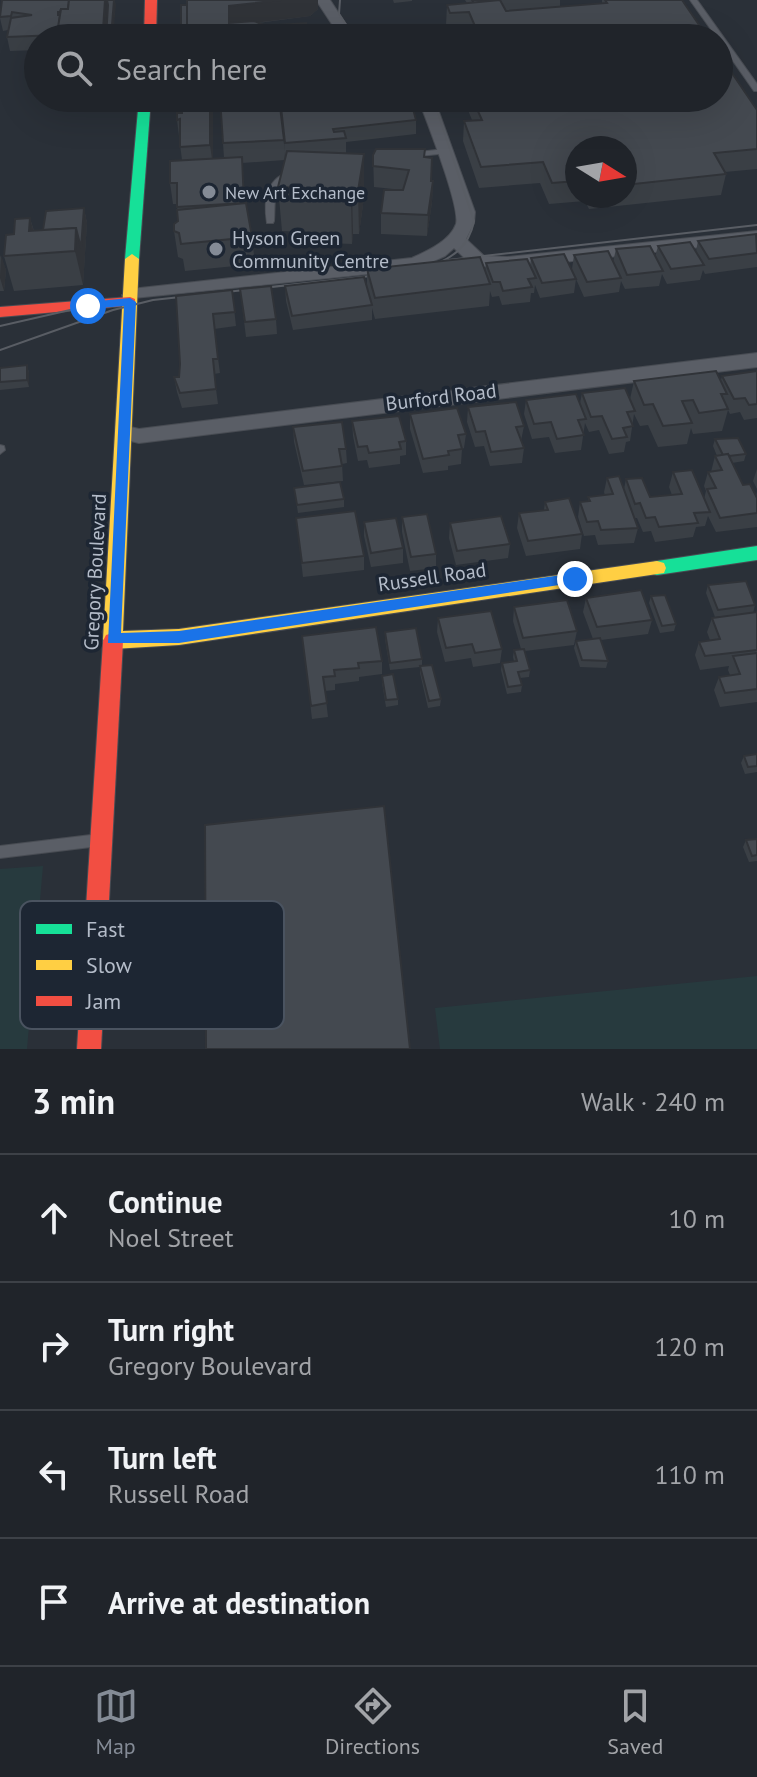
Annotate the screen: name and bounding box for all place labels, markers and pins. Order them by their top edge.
place label: New Art Exchange [225,181,365,204]
marker: New Art Exchange [200,183,218,201]
place label: Hyson Green Community Centre [232,225,389,274]
marker: Hyson Green Community Centre [207,240,225,258]

